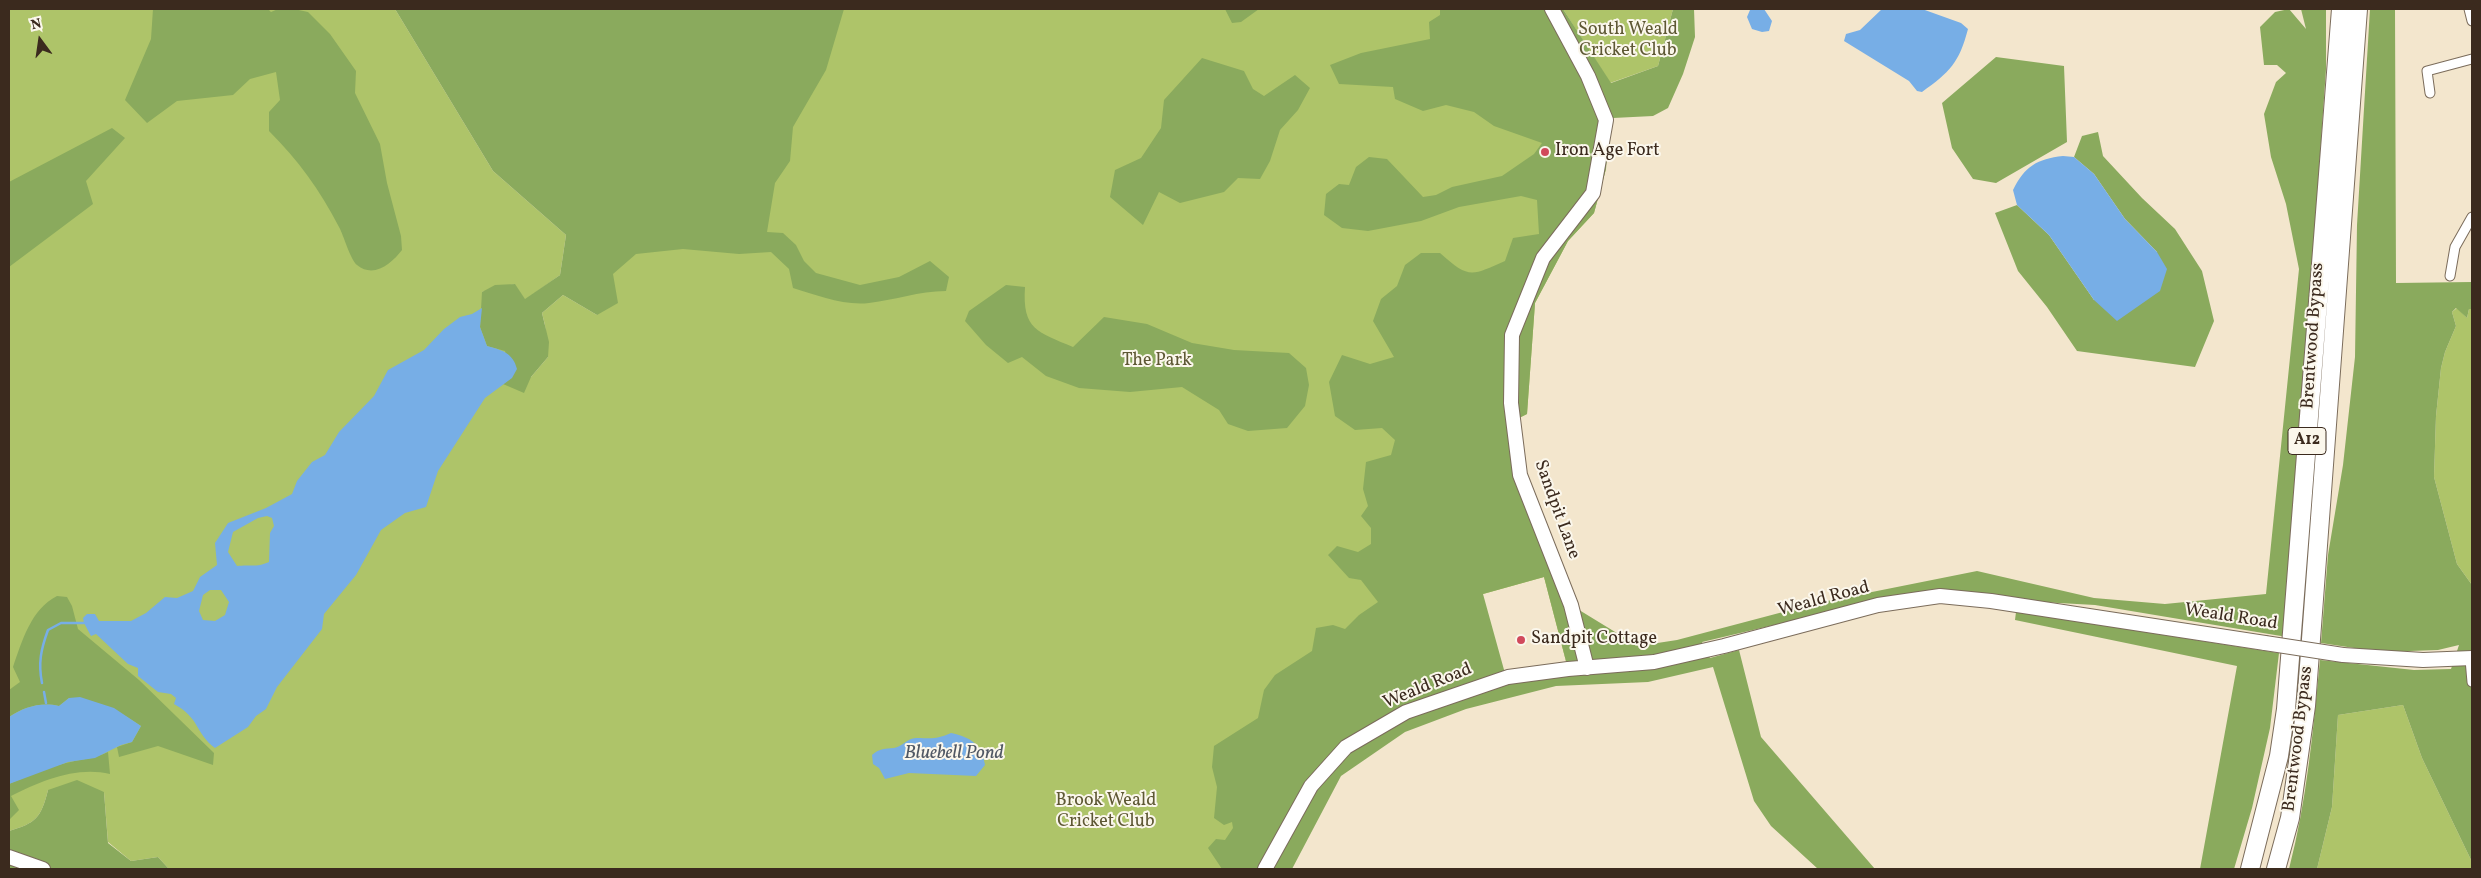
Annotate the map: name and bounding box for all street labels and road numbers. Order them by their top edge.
street label: Brentwood Bypass [2298,262,2330,410]
road number: A12 [2288,428,2326,454]
street label: Sandpit Lane [1528,458,1584,562]
street label: Weald Road [1776,577,1872,623]
street label: Weald Road [2183,600,2279,636]
street label: Weald Road [1380,659,1476,715]
street label: Brentwood Bypass [2279,665,2319,813]

